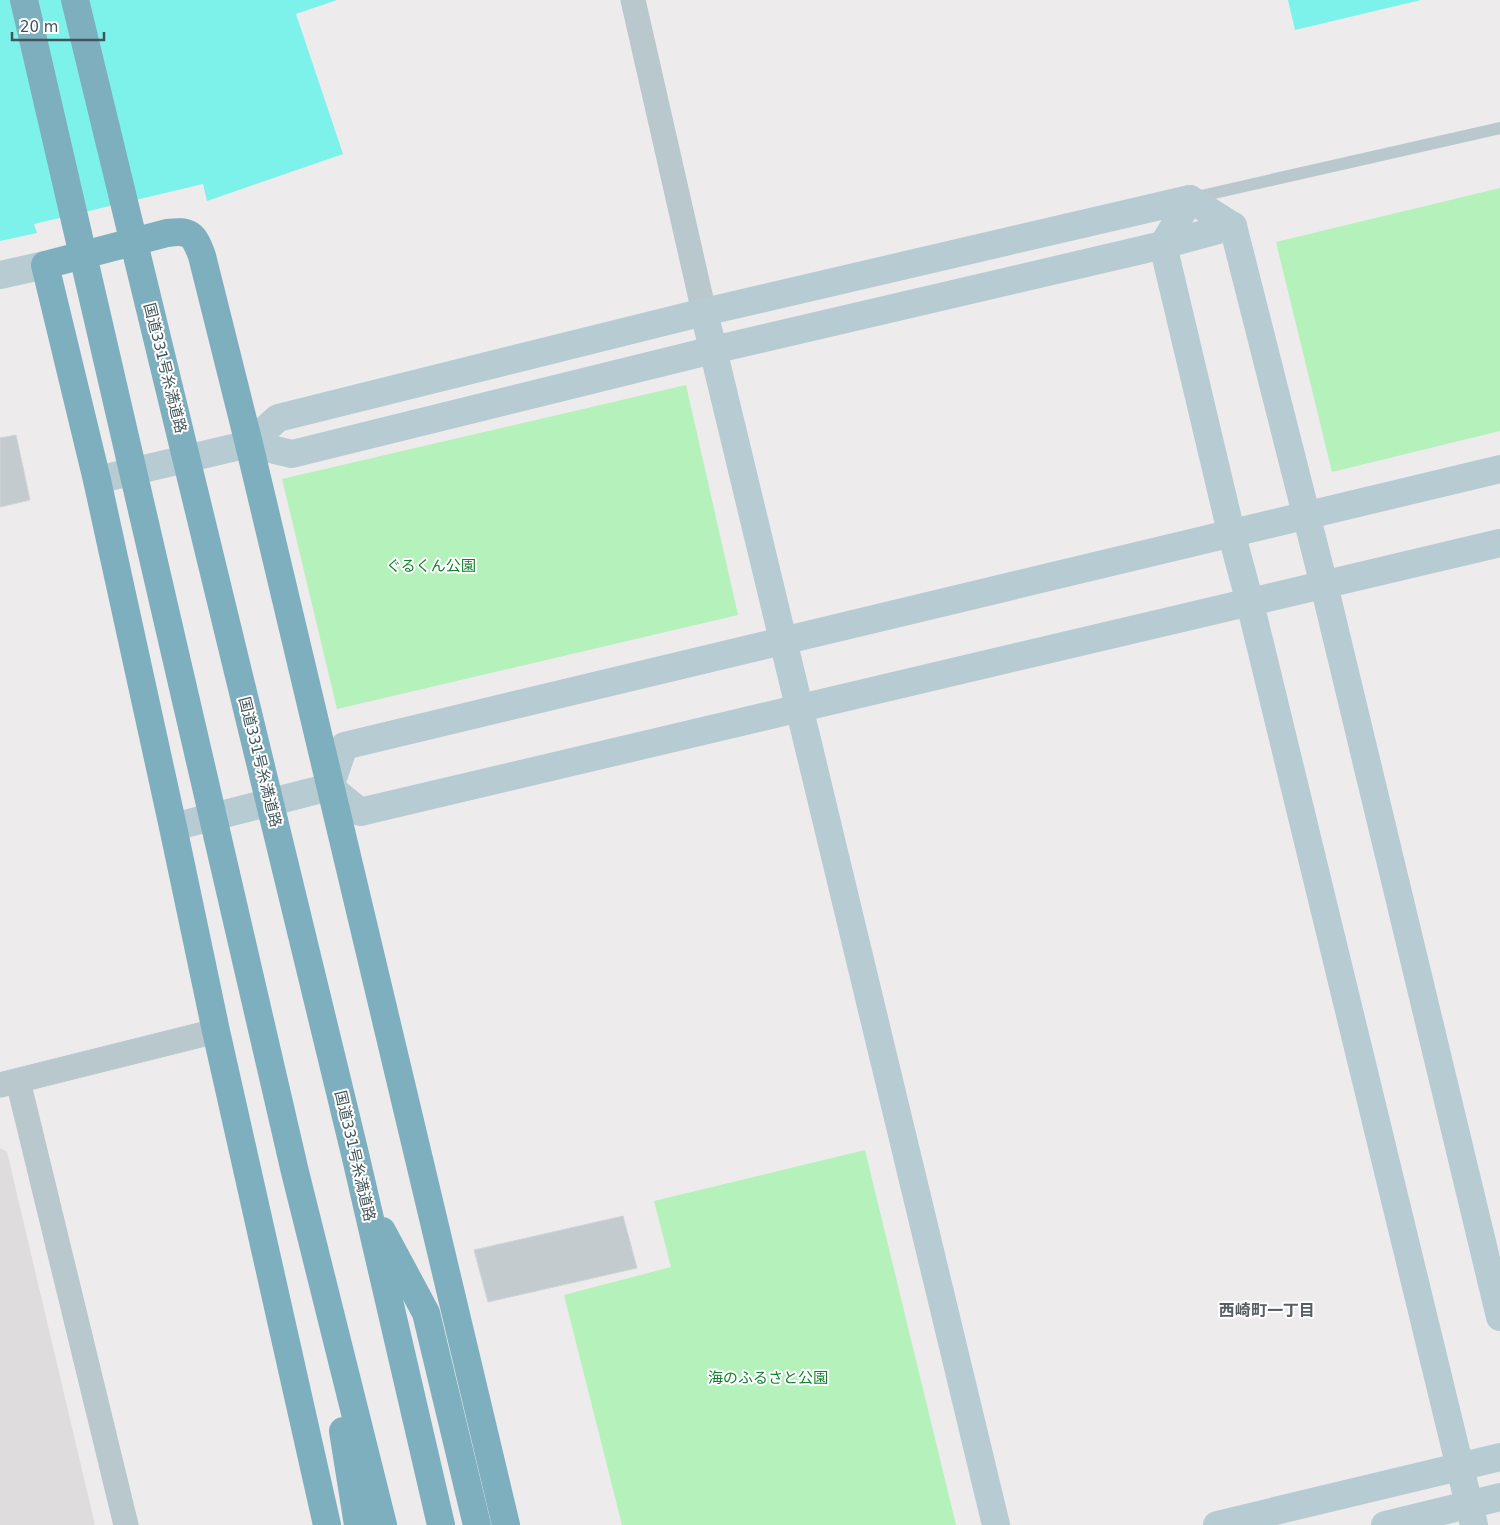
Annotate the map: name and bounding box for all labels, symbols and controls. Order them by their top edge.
scale bar [12,10,105,42]
text: 20 m [20,18,58,36]
street label: 国道331号糸満道路 [140,301,190,435]
park label: ぐるくん公園 [386,557,476,575]
street label: 国道331号糸満道路 [235,695,285,829]
street label: 国道331号糸満道路 [331,1089,379,1223]
district label: 西崎町一丁目 [1219,1301,1315,1320]
park label: 海のふるさと公園 [708,1369,828,1387]

